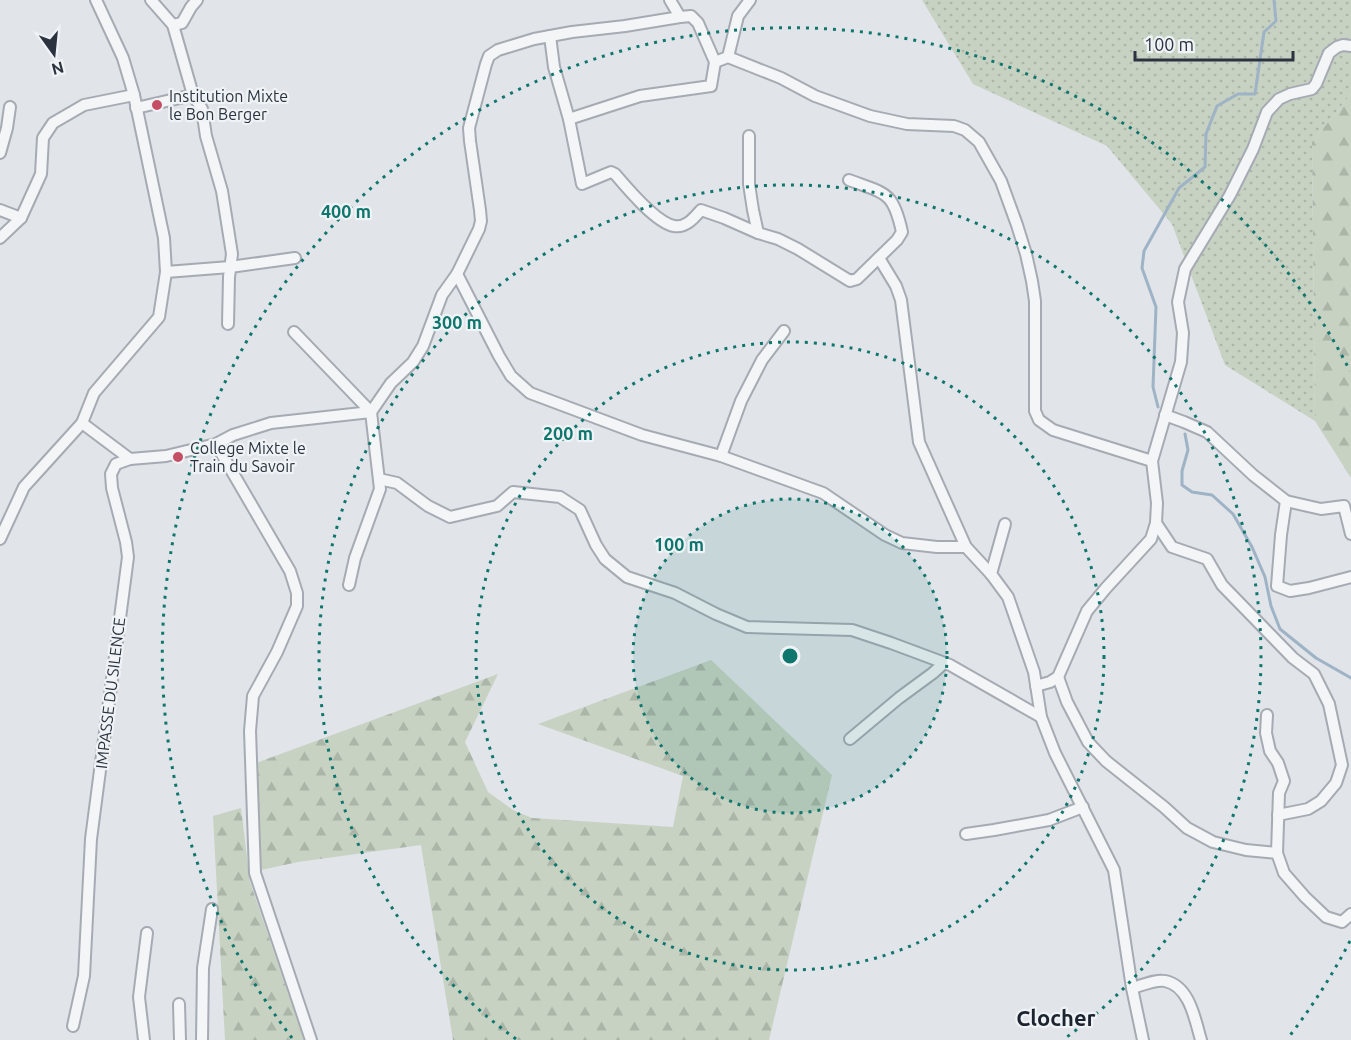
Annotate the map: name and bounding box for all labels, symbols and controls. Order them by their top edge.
north arrow [24,24,84,84]
scale bar [1135,24,1292,62]
text: 100 m [1144,34,1194,54]
text: N [50,58,66,79]
place label: Institution Mixte le Bon Berger [169,87,288,123]
marker: Institution Mixte le Bon Berger [150,98,164,112]
text: 400 m [321,201,371,221]
text: 300 m [432,312,482,332]
text: 200 m [543,423,593,443]
place label: College Mixte le Train du Savoir [190,439,306,475]
marker: College Mixte le Train du Savoir [171,450,185,464]
text: 100 m [654,534,704,554]
street label: IMPASSE DU SILENCE [92,616,128,770]
centre of rings [780,646,800,666]
district label: Clocher [1016,1005,1096,1030]

